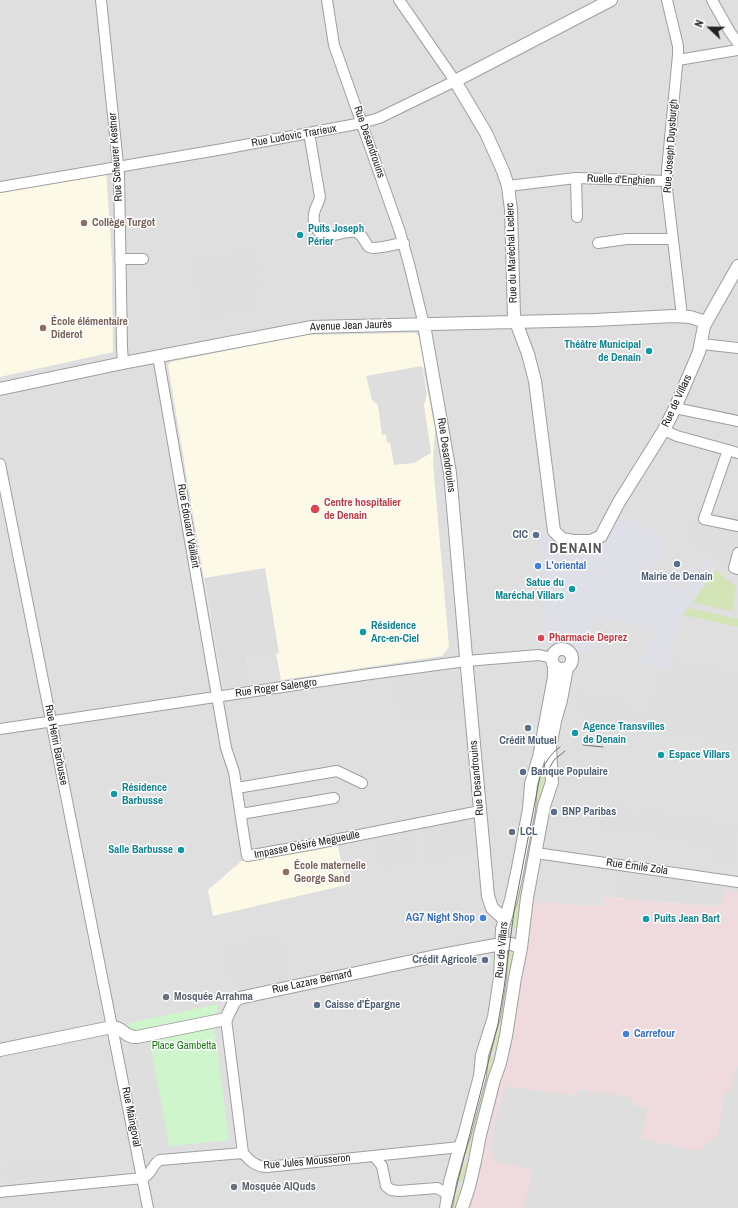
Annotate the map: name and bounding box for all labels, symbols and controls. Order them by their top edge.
north arrow [690,8,730,48]
text: N [691,18,707,29]
street label: Rue Joseph Duysburgh [661,99,681,193]
street label: Rue Desandrouins [351,104,387,180]
street label: Rue Scheurer Kestner [106,112,126,202]
street label: Rue Ludovic Trarieux [250,122,338,150]
street label: Ruelle d'Enghien [587,172,655,188]
street label: Rue du Maréchal Leclerc [504,203,520,303]
place label: Collège Turgot [92,216,155,230]
marker: Collège Turgot [79,218,89,228]
place label: Puits Joseph Périer [308,222,364,248]
marker: Puits Joseph Périer [295,230,305,240]
place label: École élémentaire Diderot [51,315,128,341]
street label: Avenue Jean Jaurès [310,318,392,334]
marker: École élémentaire Diderot [38,323,48,333]
place label: Théâtre Municipal de Denain [564,338,641,364]
marker: Théâtre Municipal de Denain [644,346,654,356]
street label: Rue de Villars [659,373,695,429]
street label: Rue Desandrouins [434,417,458,493]
street label: Rue Édouard Vaillant [174,483,202,569]
place label: Centre hospitalier de Denain [324,496,401,522]
marker: Centre hospitalier de Denain [309,503,321,515]
place label: CIC [512,528,528,542]
marker: CIC [531,530,541,540]
district label: DENAIN [549,540,603,558]
place label: L'oriental [546,559,586,573]
marker: Mairie de Denain [672,559,682,569]
marker: L'oriental [533,561,543,571]
place label: Mairie de Denain [641,570,713,584]
place label: Satue du Maréchal Villars [495,576,564,602]
marker: Satue du Maréchal Villars [567,584,577,594]
place label: Résidence Arc-en-Ciel [371,619,419,645]
marker: Résidence Arc-en-Ciel [358,627,368,637]
place label: Pharmacie Deprez [549,631,627,645]
marker: Pharmacie Deprez [536,633,546,643]
street label: Rue Roger Salengro [234,676,318,700]
street label: Rue Henri Barbusse [42,704,70,786]
place label: Agence Transvilles de Denain [583,720,665,746]
marker: Crédit Mutuel [523,723,533,733]
marker: Agence Transvilles de Denain [570,728,580,738]
place label: Crédit Mutuel [499,734,557,748]
street label: Rue Desandrouins [467,740,487,816]
place label: Espace Villars [669,748,730,762]
marker: Espace Villars [656,750,666,760]
place label: Banque Populaire [531,765,608,779]
marker: Banque Populaire [518,767,528,777]
place label: Résidence Barbusse [122,781,167,807]
marker: Résidence Barbusse [109,789,119,799]
place label: BNP Paribas [562,805,616,819]
marker: BNP Paribas [549,807,559,817]
place label: LCL [520,825,538,839]
marker: LCL [507,827,517,837]
street label: Impasse Désiré Megueulle [253,828,361,862]
place label: Salle Barbusse [108,843,173,857]
marker: Salle Barbusse [176,845,186,855]
street label: Rue Émile Zola [605,856,669,878]
place label: École maternelle George Sand [294,859,366,885]
marker: École maternelle George Sand [281,867,291,877]
place label: AG7 Night Shop [406,911,475,925]
place label: Puits Jean Bart [654,912,720,926]
marker: AG7 Night Shop [478,913,488,923]
marker: Puits Jean Bart [641,914,651,924]
street label: Rue de Villars [493,921,511,979]
place label: Crédit Agricole [412,953,477,967]
marker: Crédit Agricole [480,955,490,965]
street label: Rue Lazare Bernard [271,967,353,997]
place label: Mosquée Arrahma [174,990,253,1004]
marker: Mosquée Arrahma [161,992,171,1002]
place label: Caisse d'Épargne [325,998,400,1012]
marker: Caisse d'Épargne [312,1000,322,1010]
place label: Carrefour [634,1027,675,1041]
marker: Carrefour [621,1029,631,1039]
park label: Place Gambetta [152,1039,216,1053]
street label: Rue Maingoval [119,1086,143,1148]
street label: Rue Jules Mousseron [263,1152,351,1172]
place label: Mosquée AlQuds [242,1180,316,1194]
marker: Mosquée AlQuds [229,1182,239,1192]

